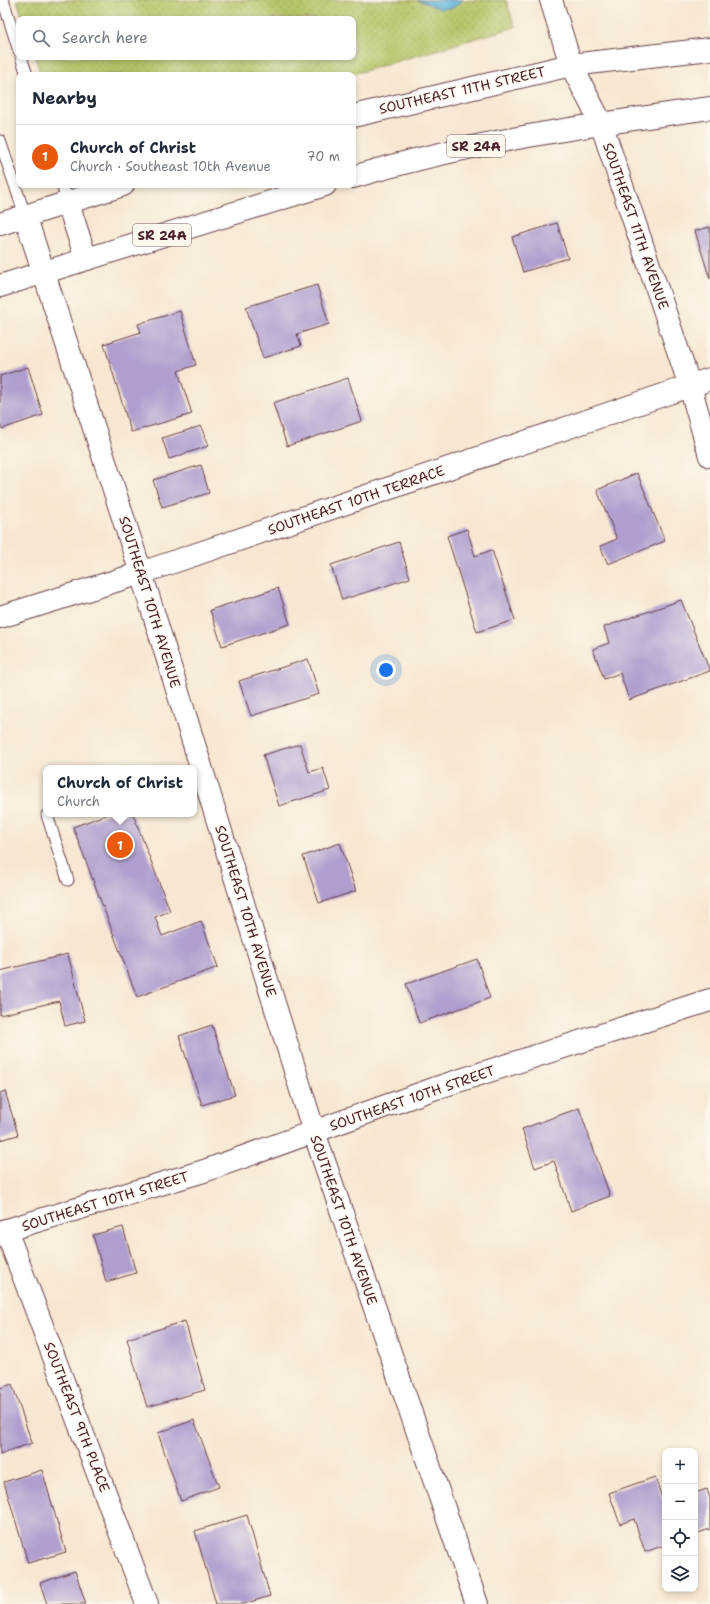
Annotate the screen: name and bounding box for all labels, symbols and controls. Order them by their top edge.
search box [16,16,356,60]
icon: search [30,27,52,49]
text: Search here [62,28,148,48]
street label: SOUTHEAST 11TH STREET [377,62,547,118]
text: Nearby [32,87,97,109]
road number: SR 24A [447,135,505,157]
text: Church of Christ [70,138,196,158]
street label: SOUTHEAST 11TH AVENUE [599,140,673,312]
text: 1 [42,148,48,165]
text: 70 m [306,148,340,165]
text: Church · Southeast 10th Avenue [70,158,271,175]
road number: SR 24A [133,224,191,246]
street label: SOUTHEAST 10TH TERRACE [265,461,447,539]
street label: SOUTHEAST 10TH AVENUE [115,514,185,690]
your location [376,660,396,680]
popup [43,765,197,817]
text: Church of Christ [57,773,183,793]
text: Church [57,793,100,810]
street label: SOUTHEAST 10TH AVENUE [211,823,281,999]
pin: 1 [107,830,133,860]
street label: SOUTHEAST 10TH STREET [327,1061,497,1135]
street label: SOUTHEAST 10TH AVENUE [306,1133,382,1308]
street label: SOUTHEAST 10TH STREET [19,1167,191,1235]
street label: SOUTHEAST 9TH PLACE [40,1339,114,1495]
map controls [662,1448,698,1592]
button: + [662,1448,698,1484]
button: − [662,1484,698,1520]
button: locate [662,1520,698,1556]
button: layers [662,1556,698,1592]

